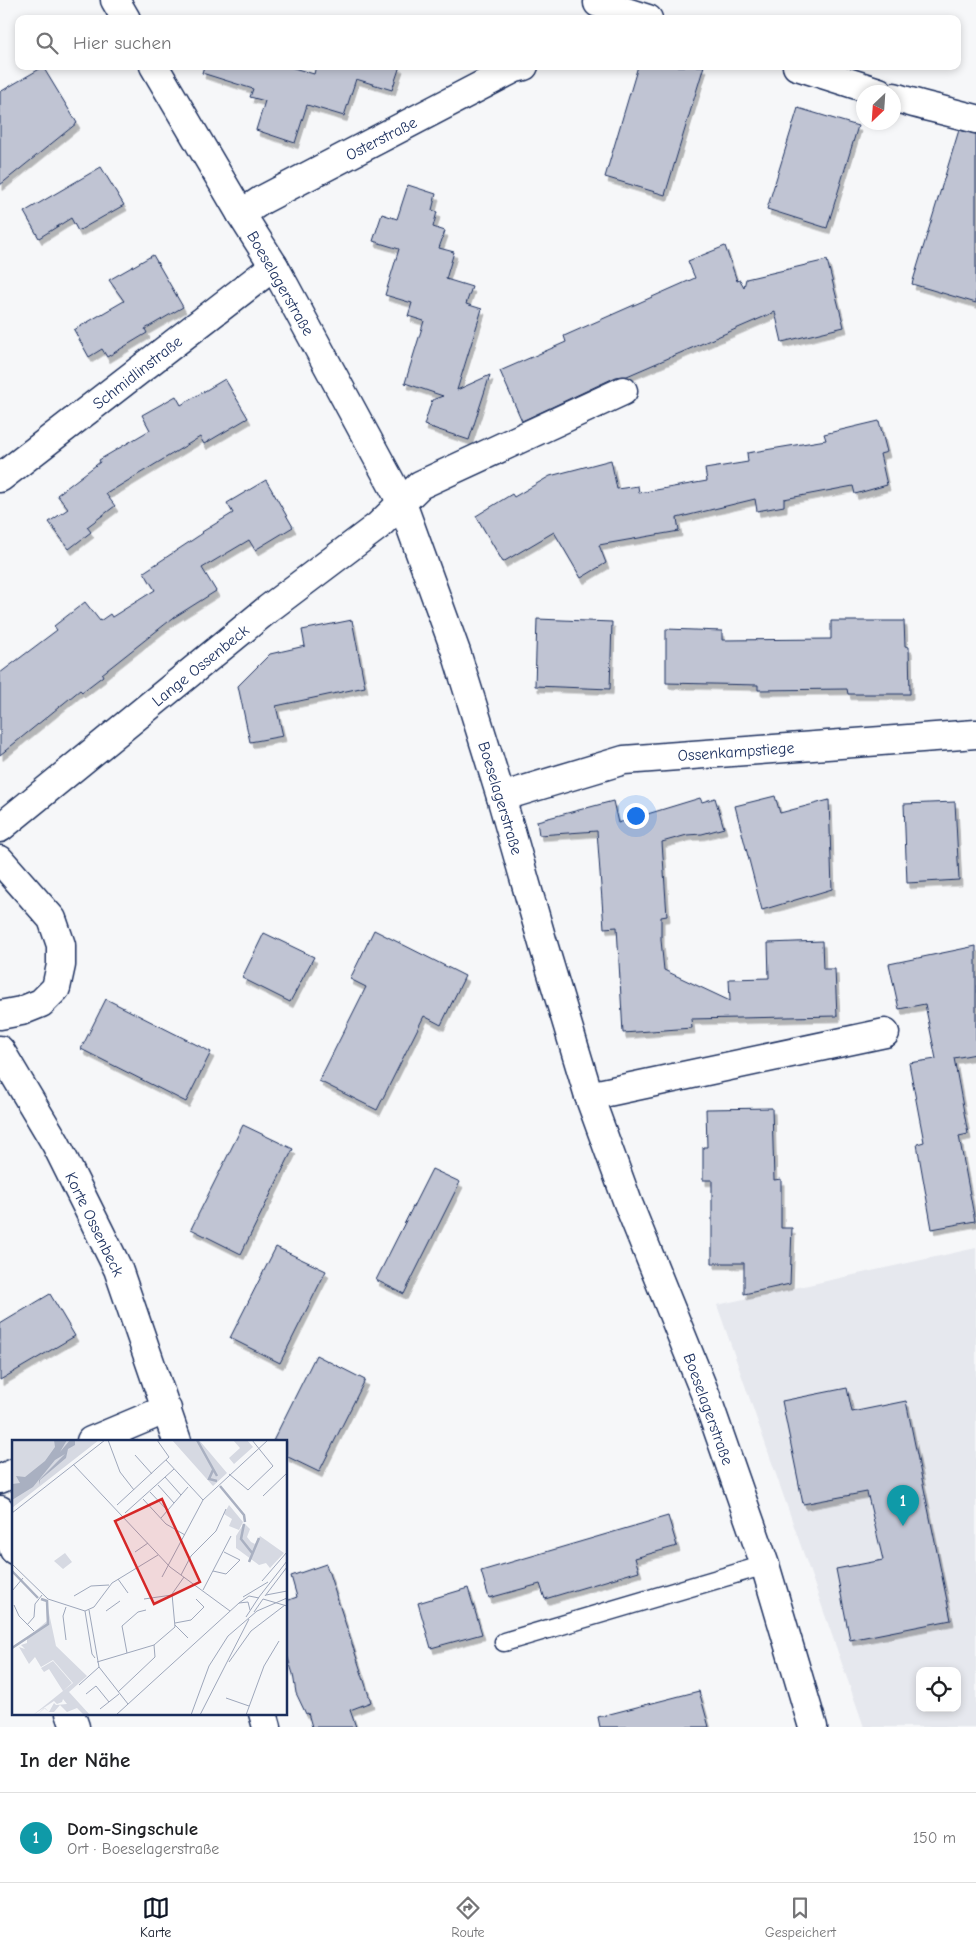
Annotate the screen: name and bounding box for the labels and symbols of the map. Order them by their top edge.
north arrow [856,85,901,130]
street label: Osterstraße [343,113,420,164]
street label: Boeselagerstraße [243,228,317,339]
street label: Schmidlinstraße [89,332,186,413]
street label: Lange Ossenbeck [149,621,253,710]
street label: Boeselagerstraße [474,739,526,857]
street label: Ossenkampstiege [677,739,795,765]
your location [623,803,649,829]
street label: Korte Ossenbeck [61,1169,127,1280]
street label: Boeselagerstraße [679,1351,737,1468]
inset map [12,1440,288,1714]
pin: 1 [887,1485,919,1526]

